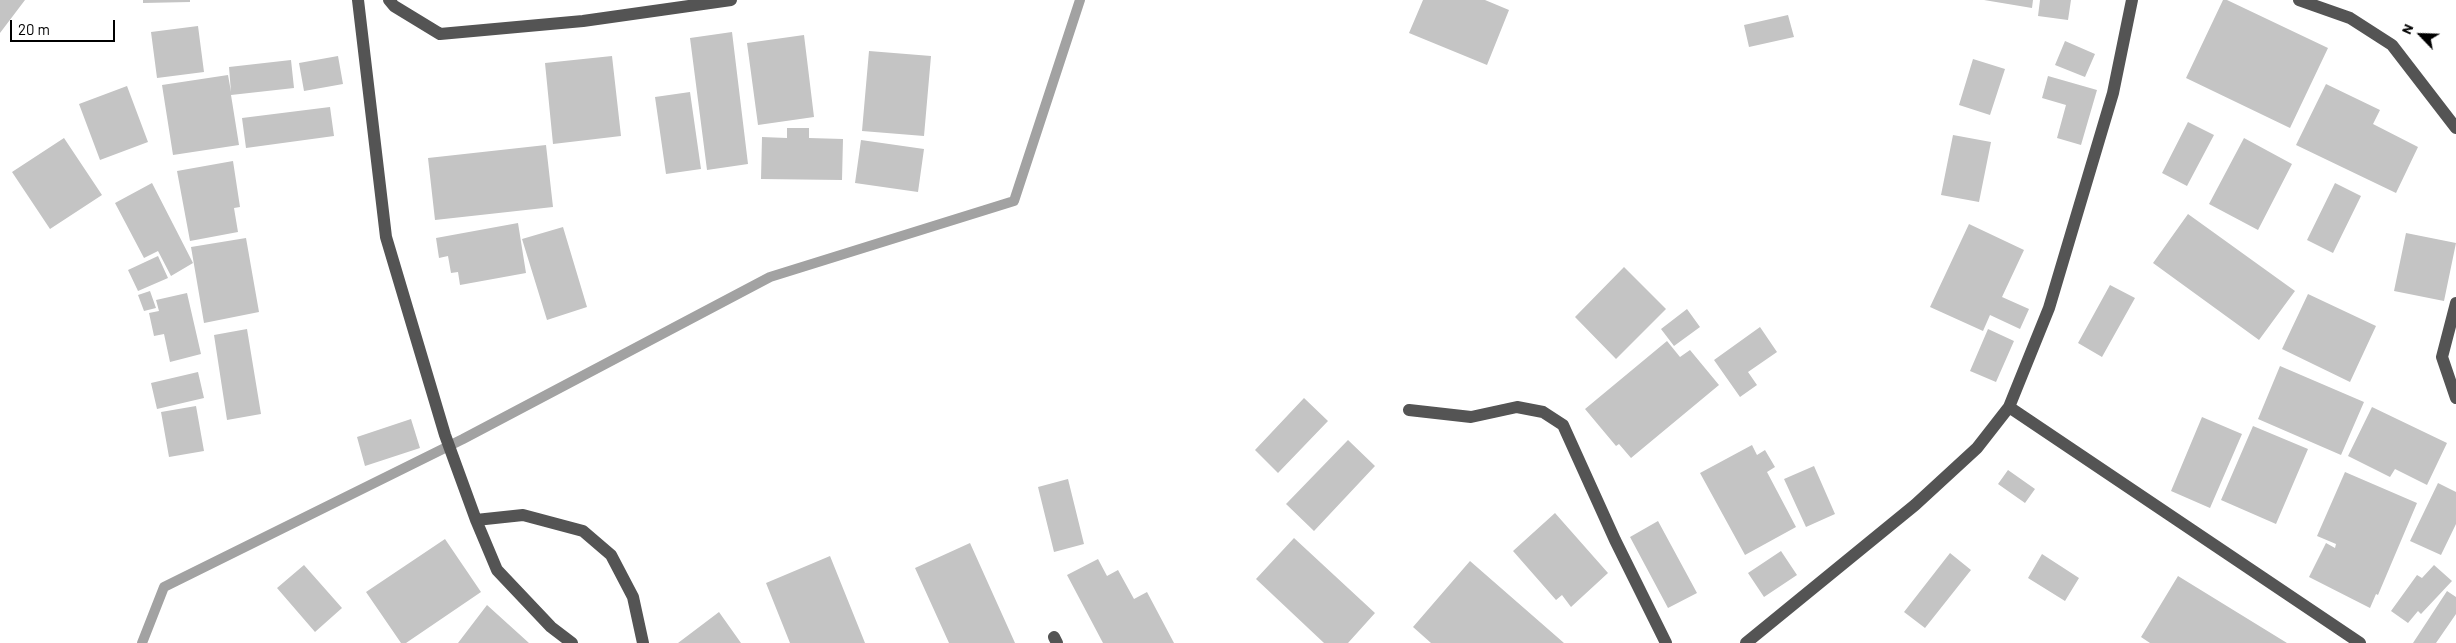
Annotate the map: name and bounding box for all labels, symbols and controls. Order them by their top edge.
scale bar [12,10,118,42]
north arrow [2396,10,2446,60]
text: 20 m [18,20,50,38]
text: N [2397,21,2416,36]

